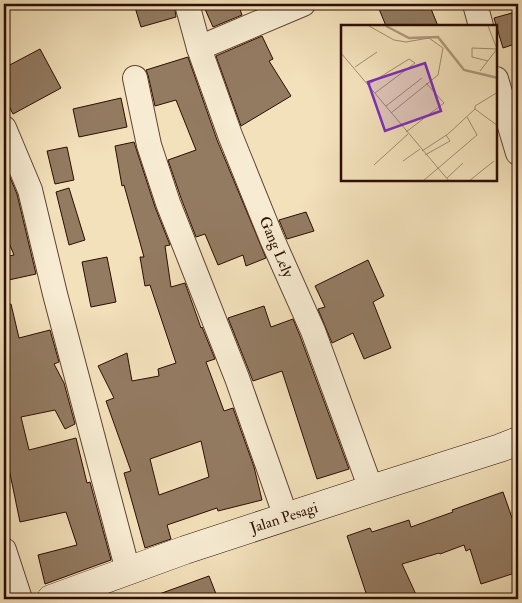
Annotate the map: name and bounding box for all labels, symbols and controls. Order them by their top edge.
inset map [341,25,497,181]
street label: Gang Lely [255,214,298,281]
street label: Jalan Pesagi [247,498,321,539]

